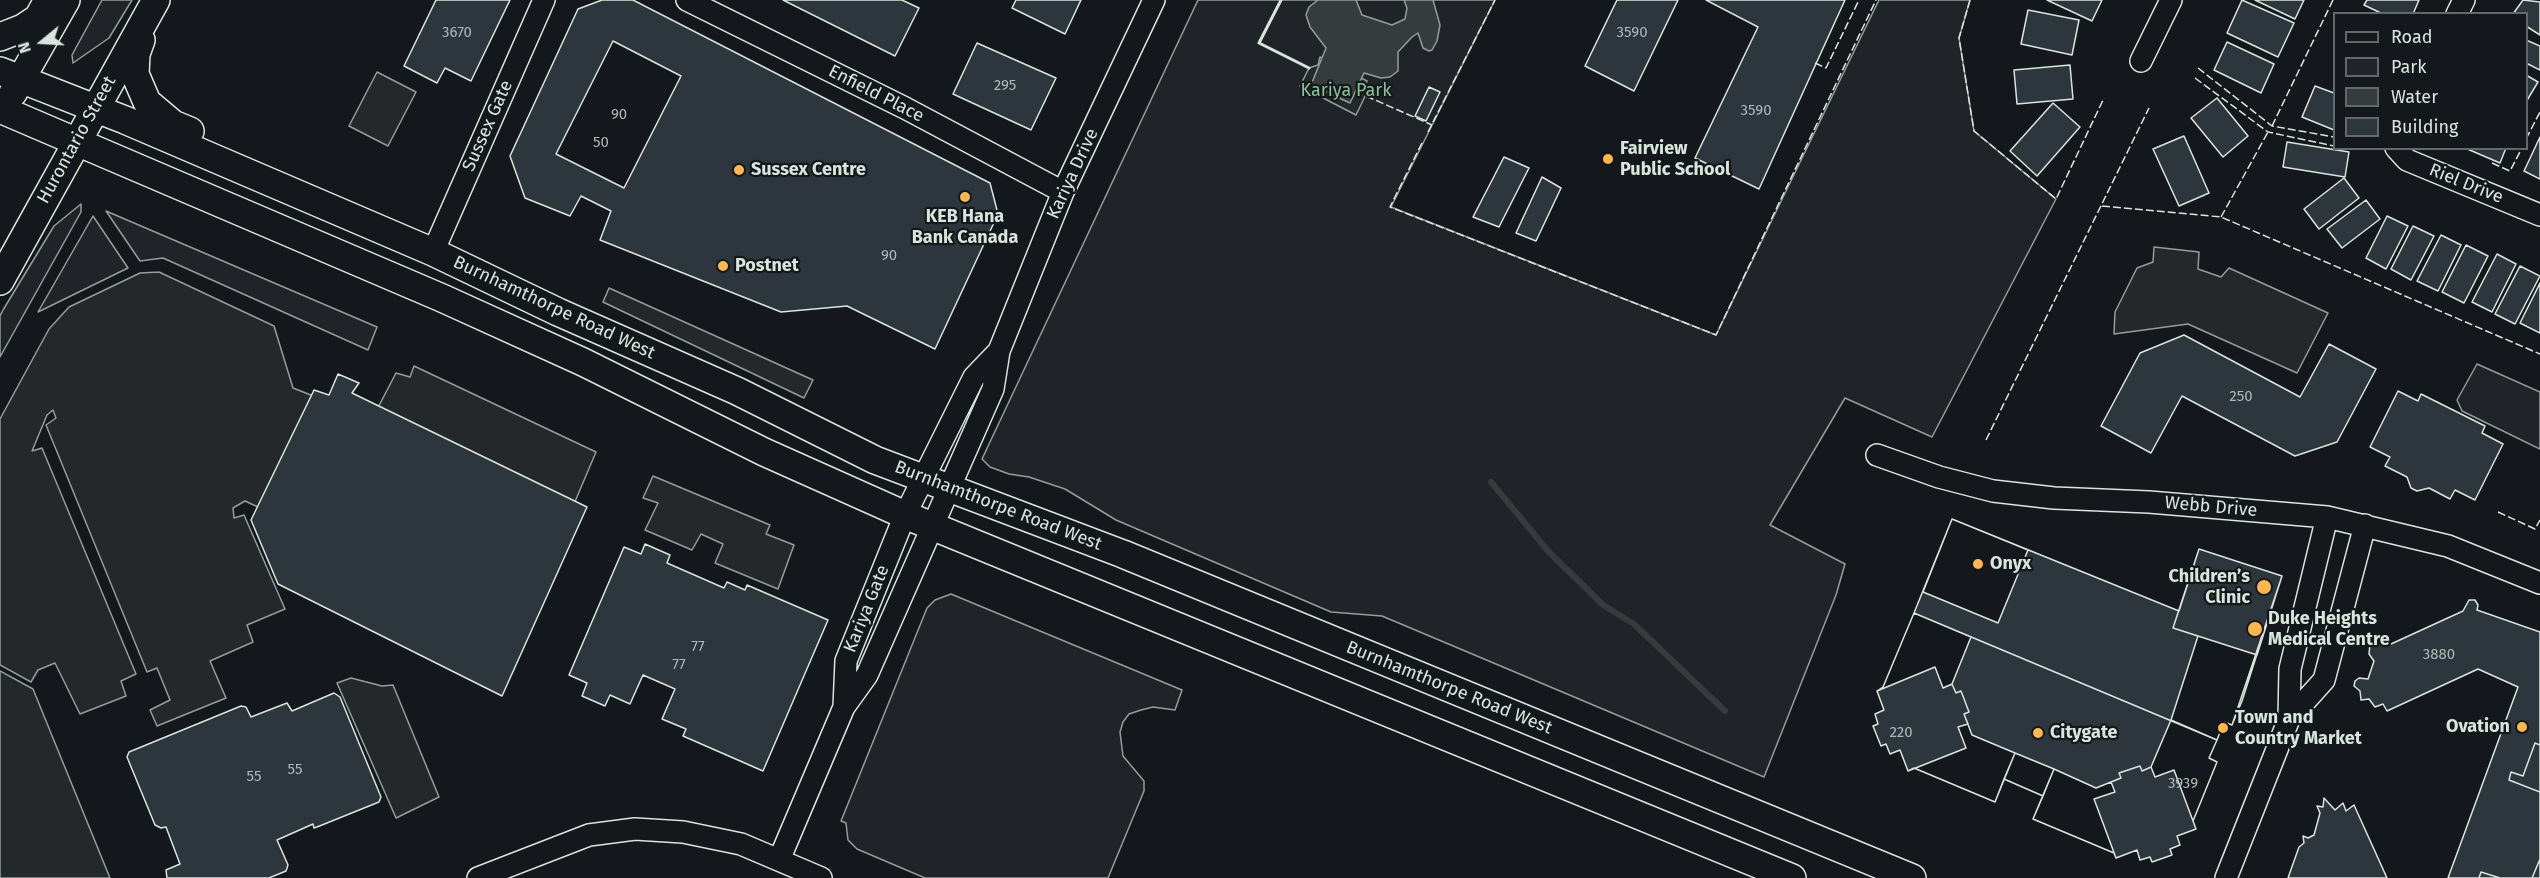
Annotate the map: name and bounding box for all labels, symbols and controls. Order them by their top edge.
north arrow [12,12,72,72]
legend [2333,12,2528,150]
house number: 3670 [442,24,472,42]
house number: 3590 [1616,24,1648,42]
text: Road [2391,26,2433,48]
text: N [14,40,35,56]
text: Park [2391,56,2426,78]
street label: Enfield Place [825,61,927,127]
street label: Hurontario Street [33,72,121,208]
street label: Sussex Gate [458,77,518,175]
house number: 295 [994,77,1016,95]
park label: Kariya Park [1301,80,1391,102]
text: Water [2391,86,2438,108]
house number: 3590 [1740,102,1772,120]
house number: 90 [611,106,627,124]
text: Building [2391,116,2458,138]
street label: Kariya Drive [1043,125,1103,223]
house number: 50 [593,134,609,152]
place label: Fairview Public School [1620,138,1730,180]
marker: Fairview Public School [1601,152,1615,166]
place label: Sussex Centre [751,159,866,181]
street label: Riel Drive [2426,159,2506,209]
marker: Sussex Centre [732,163,746,177]
marker: KEB Hana Bank Canada [958,190,972,204]
place label: KEB Hana Bank Canada [912,206,1018,248]
house number: 90 [881,247,897,265]
street label: Burnhamthorpe Road West [450,252,658,364]
place label: Postnet [735,255,799,277]
marker: Postnet [716,259,730,273]
house number: 250 [2229,388,2253,406]
street label: Burnhamthorpe Road West [891,456,1105,556]
street label: Webb Drive [2164,492,2258,522]
place label: Onyx [1990,553,2031,575]
marker: Onyx [1971,557,1985,571]
street label: Kariya Gate [840,562,894,656]
place label: Children’s Clinic [2169,566,2250,608]
marker: Children’s Clinic [2255,578,2273,596]
place label: Duke Heights Medical Centre [2268,608,2390,650]
marker: Duke Heights Medical Centre [2246,620,2264,638]
street label: Burnhamthorpe Road West [1343,637,1555,739]
house number: 77 [691,638,705,656]
house number: 3880 [2423,646,2455,664]
house number: 77 [672,656,686,674]
place label: Town and Country Market [2235,707,2362,750]
place label: Ovation [2446,716,2510,738]
marker: Ovation [2515,720,2529,734]
marker: Town and Country Market [2216,721,2230,735]
place label: Citygate [2050,722,2117,744]
house number: 220 [1889,724,1913,742]
marker: Citygate [2031,726,2045,740]
house number: 55 [288,761,302,779]
house number: 55 [247,768,261,786]
house number: 3939 [2168,775,2198,793]

